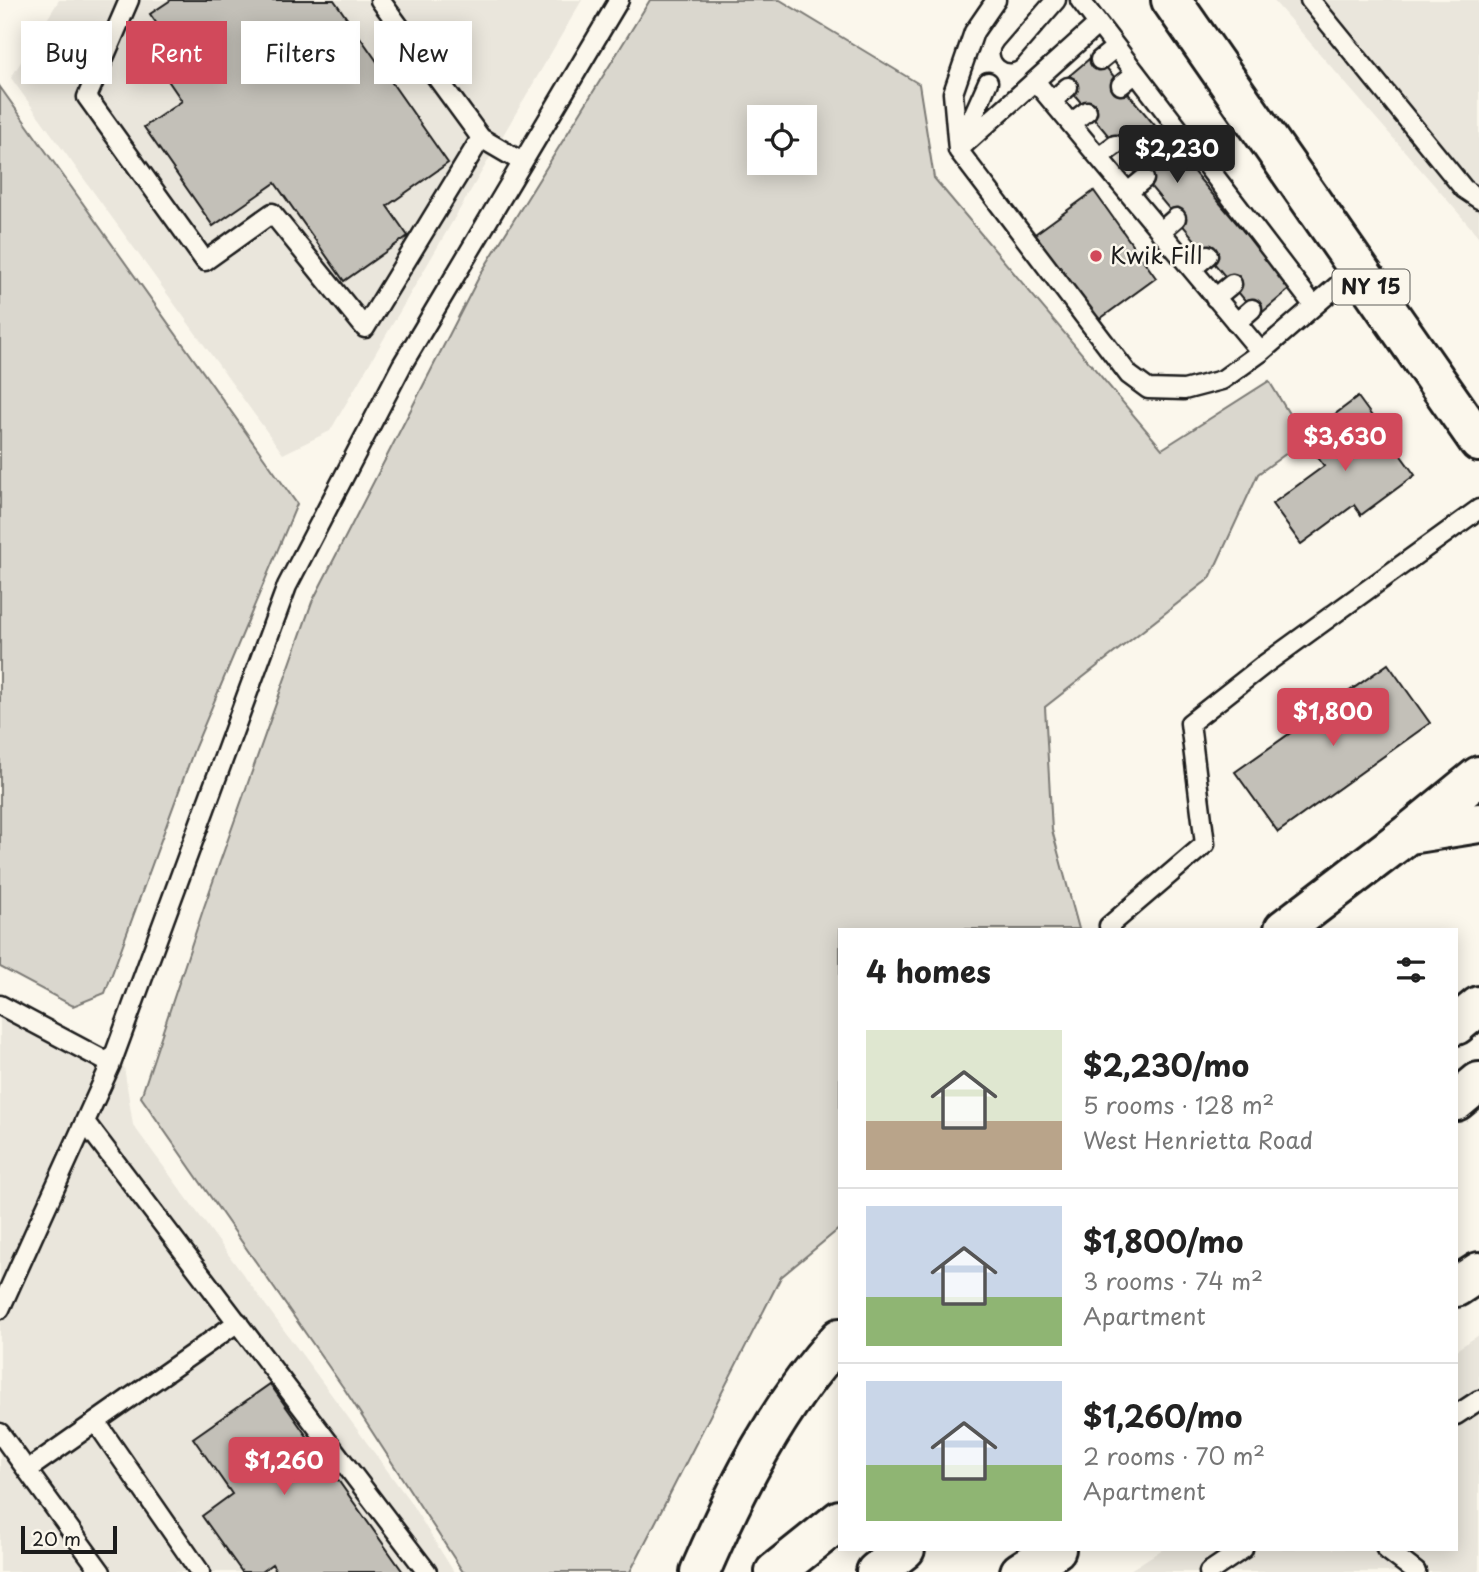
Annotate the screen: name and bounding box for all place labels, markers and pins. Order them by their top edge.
pin: $2,230 [1120,125,1234,185]
place label: Kwik Fill [1110,237,1202,272]
marker: Kwik Fill [1088,248,1104,264]
pin: $3,630 [1288,414,1402,473]
pin: $1,800 [1276,688,1390,748]
pin: $1,260 [227,1438,341,1497]

